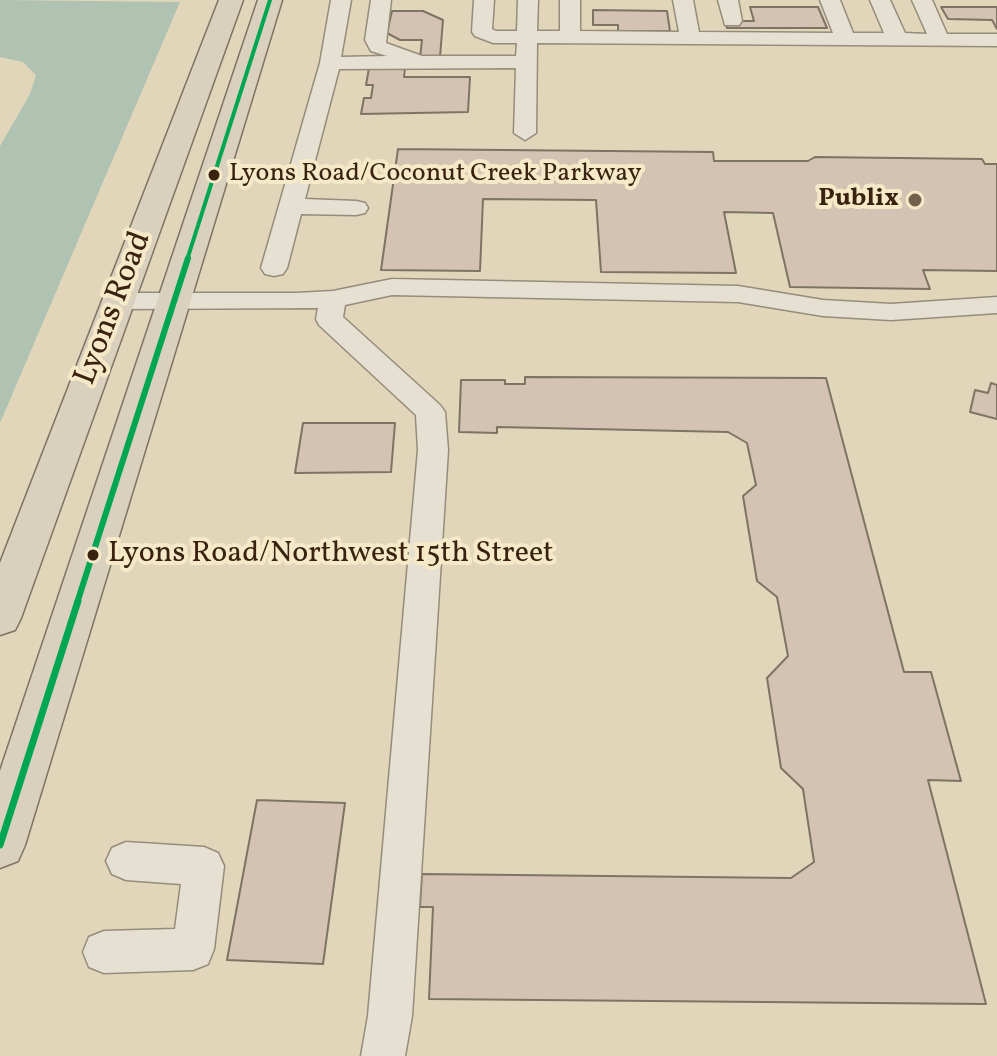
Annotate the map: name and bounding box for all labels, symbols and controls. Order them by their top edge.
place label: Lyons Road/Coconut Creek Parkway [229,159,642,191]
marker: Lyons Road/Coconut Creek Parkway [206,167,222,183]
place label: Publix [818,184,899,216]
marker: Publix [906,191,924,209]
street label: Lyons Road [68,227,162,391]
place label: Lyons Road/Northwest 15th Street [108,537,554,573]
marker: Lyons Road/Northwest 15th Street [85,547,101,563]

